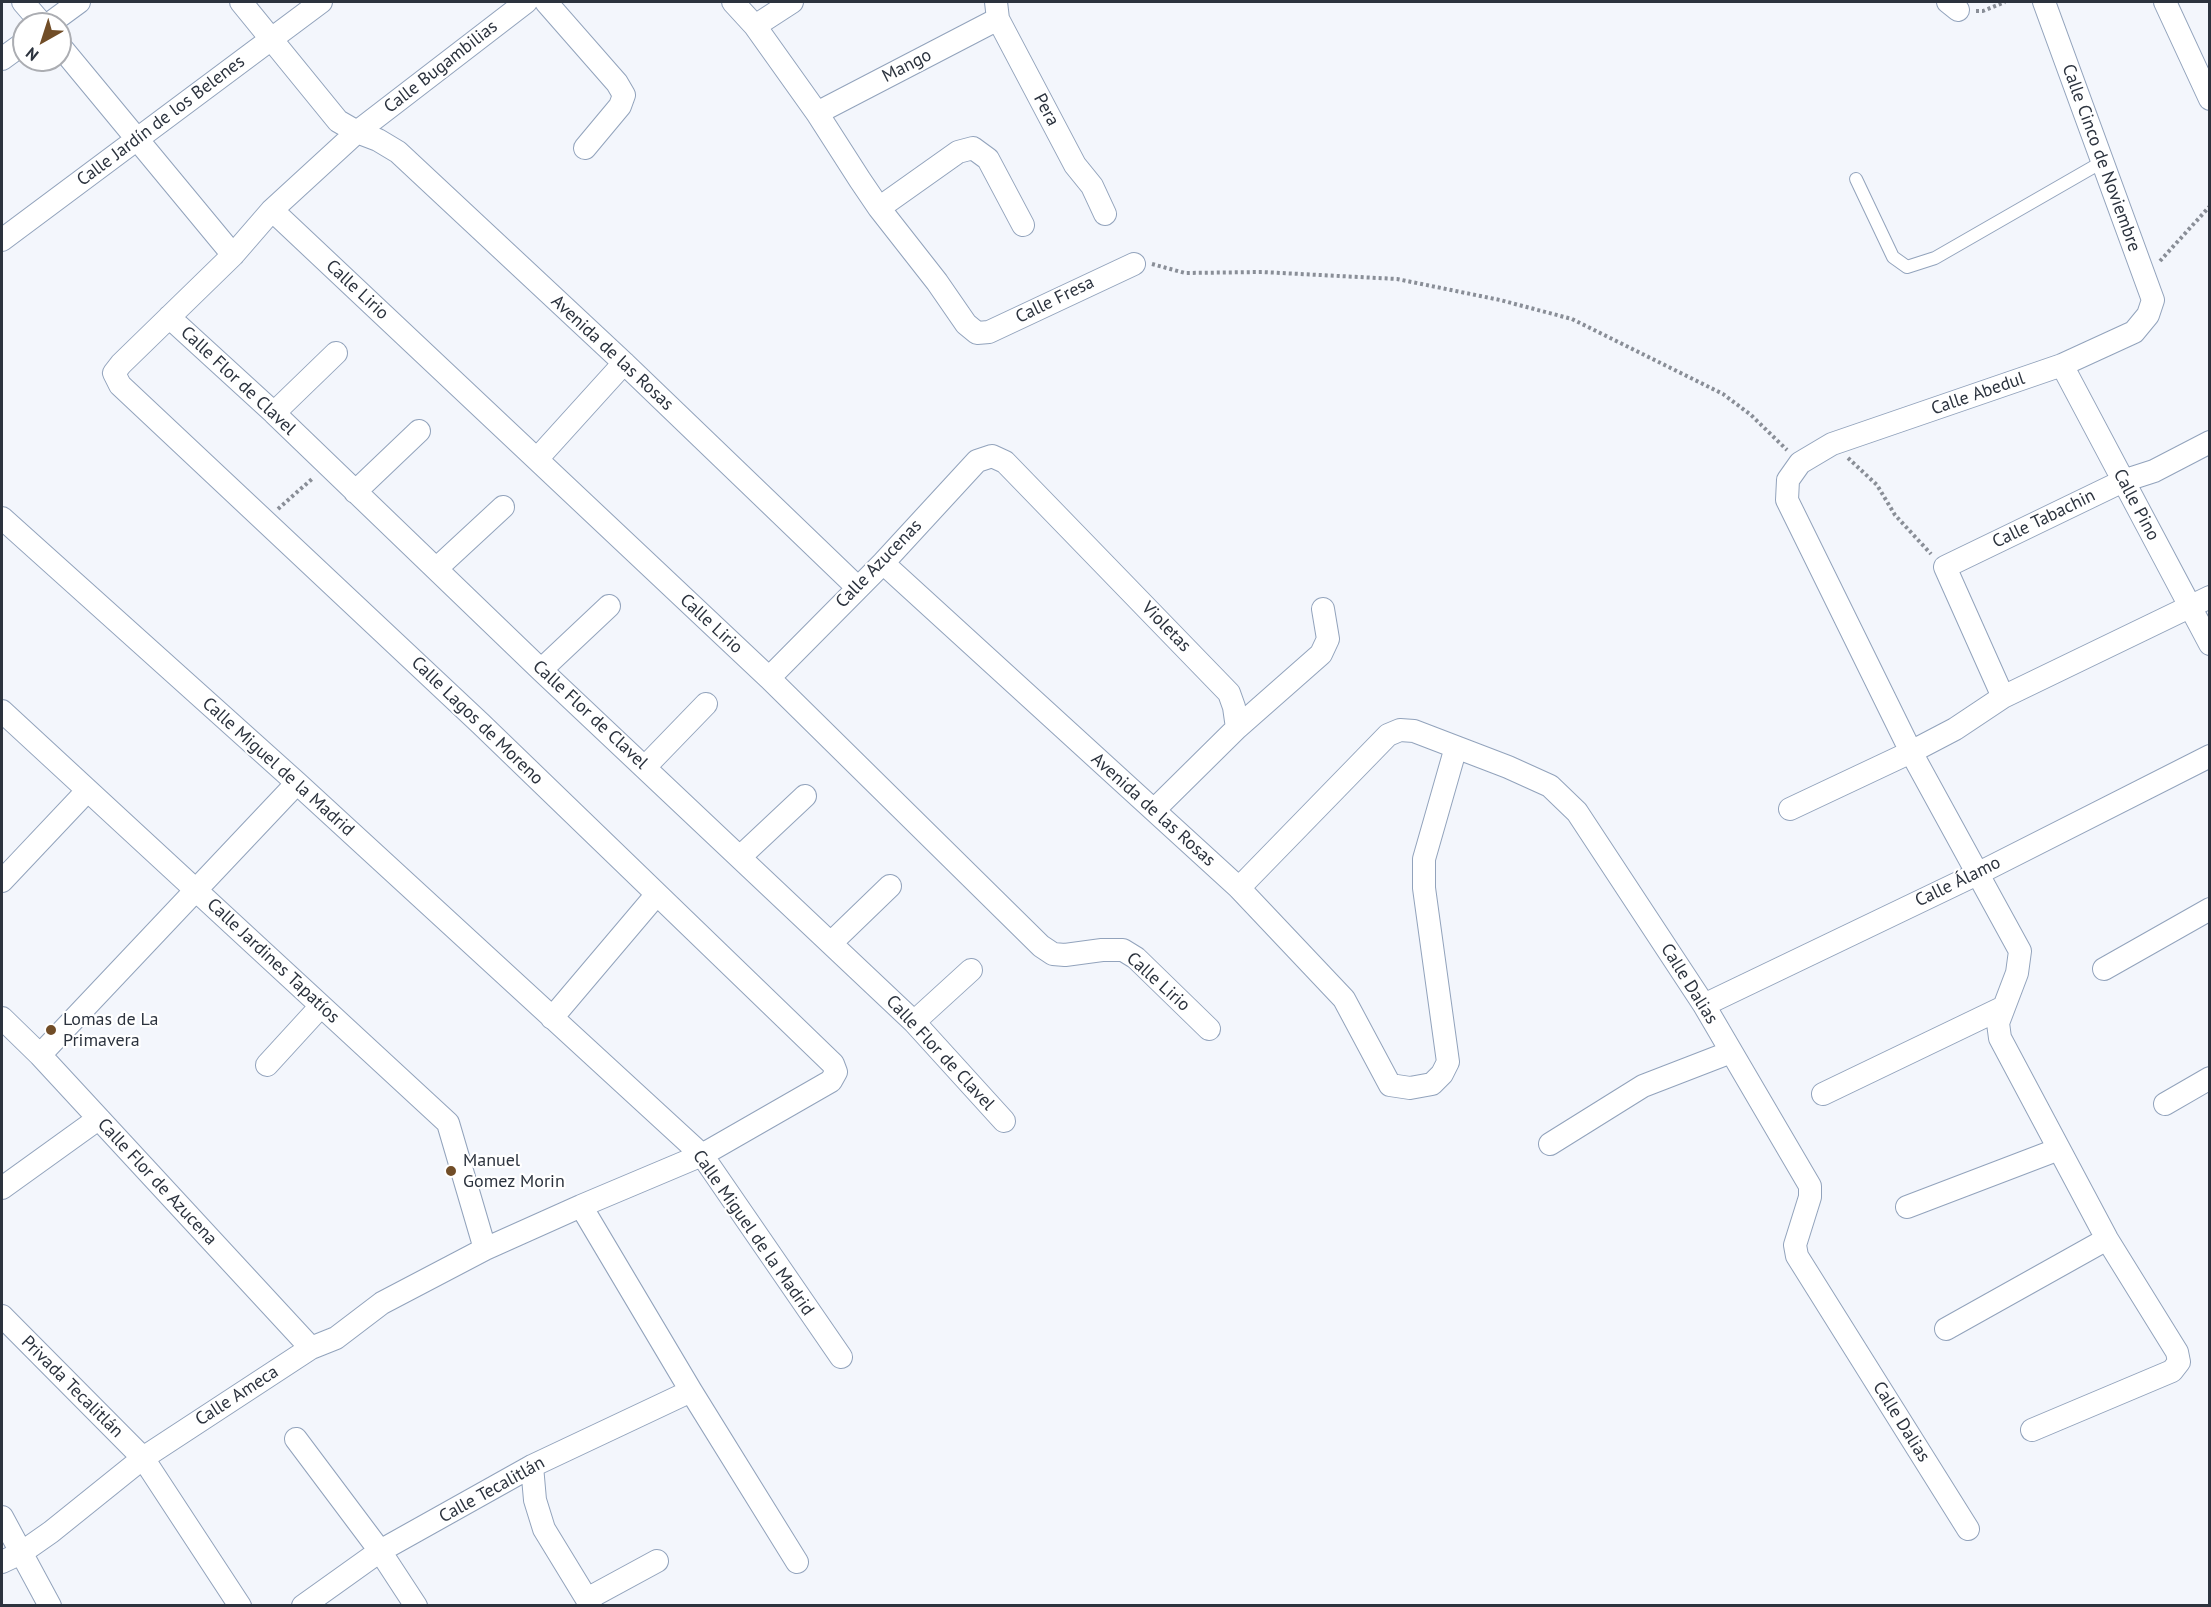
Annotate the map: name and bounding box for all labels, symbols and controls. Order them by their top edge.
north arrow [12,12,72,72]
street label: Calle Bugambilias [380,16,502,118]
text: N [22,43,42,66]
street label: Mango [879,44,935,88]
street label: Calle Jardín de los Belenes [73,51,249,191]
street label: Calle Cinco de Noviembre [2057,61,2145,255]
street label: Pera [1029,90,1063,130]
street label: Calle Lirio [321,255,393,325]
street label: Calle Fresa [1012,272,1098,328]
street label: Avenida de las Rosas [546,291,678,415]
street label: Calle Flor de Clavel [176,322,300,440]
street label: Calle Abedul [1928,368,2028,420]
street label: Calle Pino [2108,466,2164,544]
street label: Calle Tabachin [1989,485,2099,553]
street label: Calle Azucenas [831,515,927,613]
street label: Calle Lirio [675,589,747,659]
street label: Violetas [1137,597,1195,657]
street label: Calle Lagos de Moreno [406,652,548,790]
street label: Calle Flor de Clavel [528,656,652,774]
street label: Calle Miguel de la Madrid [198,693,358,841]
street label: Avenida de las Rosas [1087,749,1219,871]
street label: Calle Álamo [1912,852,2004,912]
street label: Calle Jardines Tapatíos [202,894,344,1028]
street label: Calle Dalias [1656,940,1722,1028]
street label: Calle Lirio [1122,948,1194,1016]
street label: Calle Flor de Clavel [881,991,999,1115]
place label: Lomas de La Primavera [63,1009,158,1052]
marker: Lomas de La Primavera [44,1023,58,1037]
street label: Calle Flor de Azucena [93,1114,221,1250]
street label: Calle Miguel de la Madrid [688,1146,818,1320]
place label: Manuel Gomez Morin [463,1150,565,1192]
marker: Manuel Gomez Morin [444,1164,458,1178]
street label: Privada Tecalitlán [17,1332,127,1442]
street label: Calle Ameca [191,1361,283,1431]
street label: Calle Dalias [1868,1378,1934,1466]
street label: Calle Tecalitlán [435,1452,549,1528]

